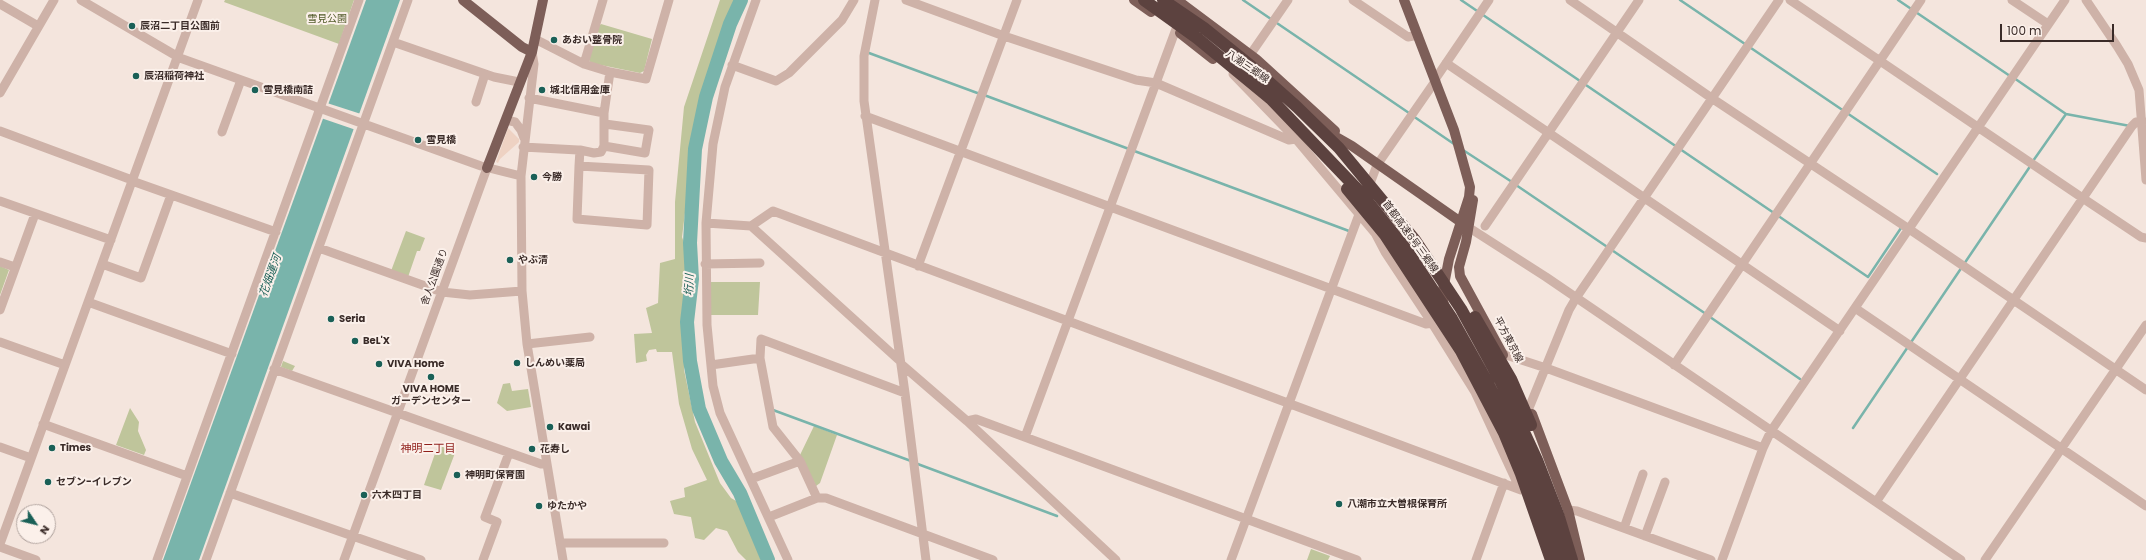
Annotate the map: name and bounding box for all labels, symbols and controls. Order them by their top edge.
park label: 雪見公園 [307,13,347,25]
scale bar [2002,16,2116,42]
place label: 辰沼二丁目公園前 [140,20,220,32]
marker: 辰沼二丁目公園前 [127,21,137,31]
text: 100 m [2007,22,2041,39]
place label: あおい整骨院 [562,34,622,46]
marker: あおい整骨院 [549,35,559,45]
street label: 八潮三郷線 [1223,48,1271,86]
place label: 辰沼稲荷神社 [144,70,204,82]
marker: 辰沼稲荷神社 [131,71,141,81]
place label: 雪見橋南詰 [263,84,313,96]
place label: 城北信用金庫 [550,84,610,96]
marker: 雪見橋南詰 [250,85,260,95]
marker: 城北信用金庫 [537,85,547,95]
place label: 雪見橋 [426,134,456,146]
marker: 雪見橋 [413,135,423,145]
place label: 今勝 [542,171,562,183]
marker: 今勝 [529,172,539,182]
street label: 首都高速6号三郷線 [1380,199,1440,275]
street label: 舎人公園通り [419,247,451,307]
water label: 花畑運河 [257,253,285,299]
place label: やぶ清 [518,254,548,266]
marker: やぶ清 [505,255,515,265]
water label: 垳川 [683,274,697,296]
place label: Seria [339,313,365,325]
marker: Seria [326,314,336,324]
street label: 平方東京線 [1491,315,1525,365]
place label: BeL'X [363,335,390,347]
marker: BeL'X [350,336,360,346]
place label: しんめい薬局 [525,357,585,369]
place label: VIVA Home [387,358,444,370]
marker: しんめい薬局 [512,358,522,368]
marker: VIVA Home [374,359,384,369]
marker: VIVA HOME ガーデンセンター [426,372,436,382]
place label: VIVA HOME ガーデンセンター [391,383,471,406]
place label: Kawai [558,421,590,433]
marker: Kawai [545,422,555,432]
place label: Times [60,442,91,454]
district label: 神明二丁目 [401,442,455,456]
marker: Times [47,443,57,453]
place label: 花寿し [540,443,570,455]
marker: 花寿し [527,444,537,454]
place label: 神明町保育園 [465,469,525,481]
marker: 神明町保育園 [452,470,462,480]
place label: セブン-イレブン [56,476,132,488]
marker: セブン-イレブン [43,477,53,487]
place label: 六木四丁目 [372,489,422,501]
marker: 六木四丁目 [359,490,369,500]
place label: 八潮市立大曽根保育所 [1347,498,1447,510]
marker: 八潮市立大曽根保育所 [1334,499,1344,509]
place label: ゆたかや [547,500,587,512]
marker: ゆたかや [534,501,544,511]
north arrow [16,504,56,544]
text: N [36,522,54,538]

